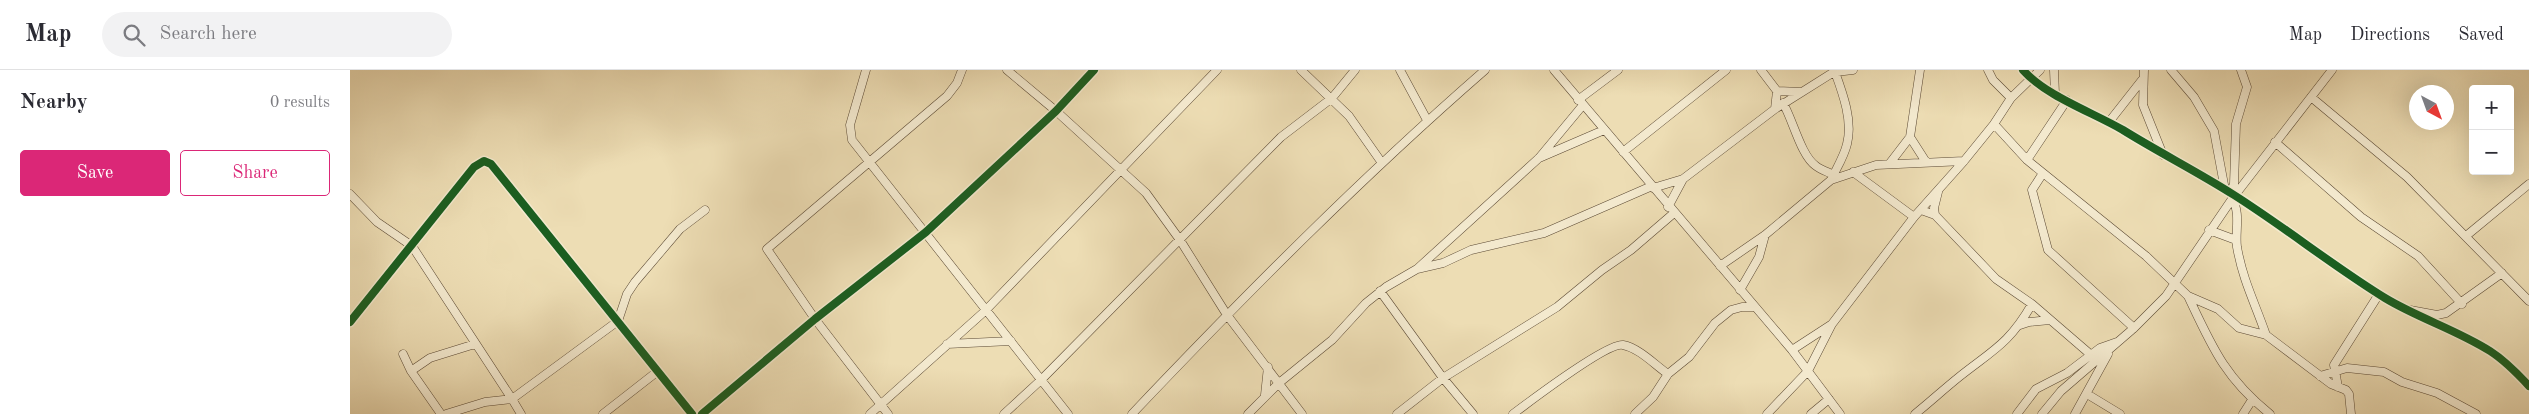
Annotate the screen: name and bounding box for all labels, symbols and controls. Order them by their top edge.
search box [102,12,452,57]
icon: search [120,21,148,49]
text: Map [25,23,72,47]
text: Search here [160,25,257,44]
text: Map [2289,26,2322,44]
text: Directions [2350,26,2430,44]
text: Saved [2458,26,2504,44]
north arrow [2409,85,2454,130]
map controls [2469,85,2514,175]
button: + [2469,85,2514,130]
text: Nearby [20,92,88,113]
text: 0 results [270,95,330,111]
button: − [2469,130,2514,175]
button: Save [20,150,170,196]
button: Share [180,150,330,196]

